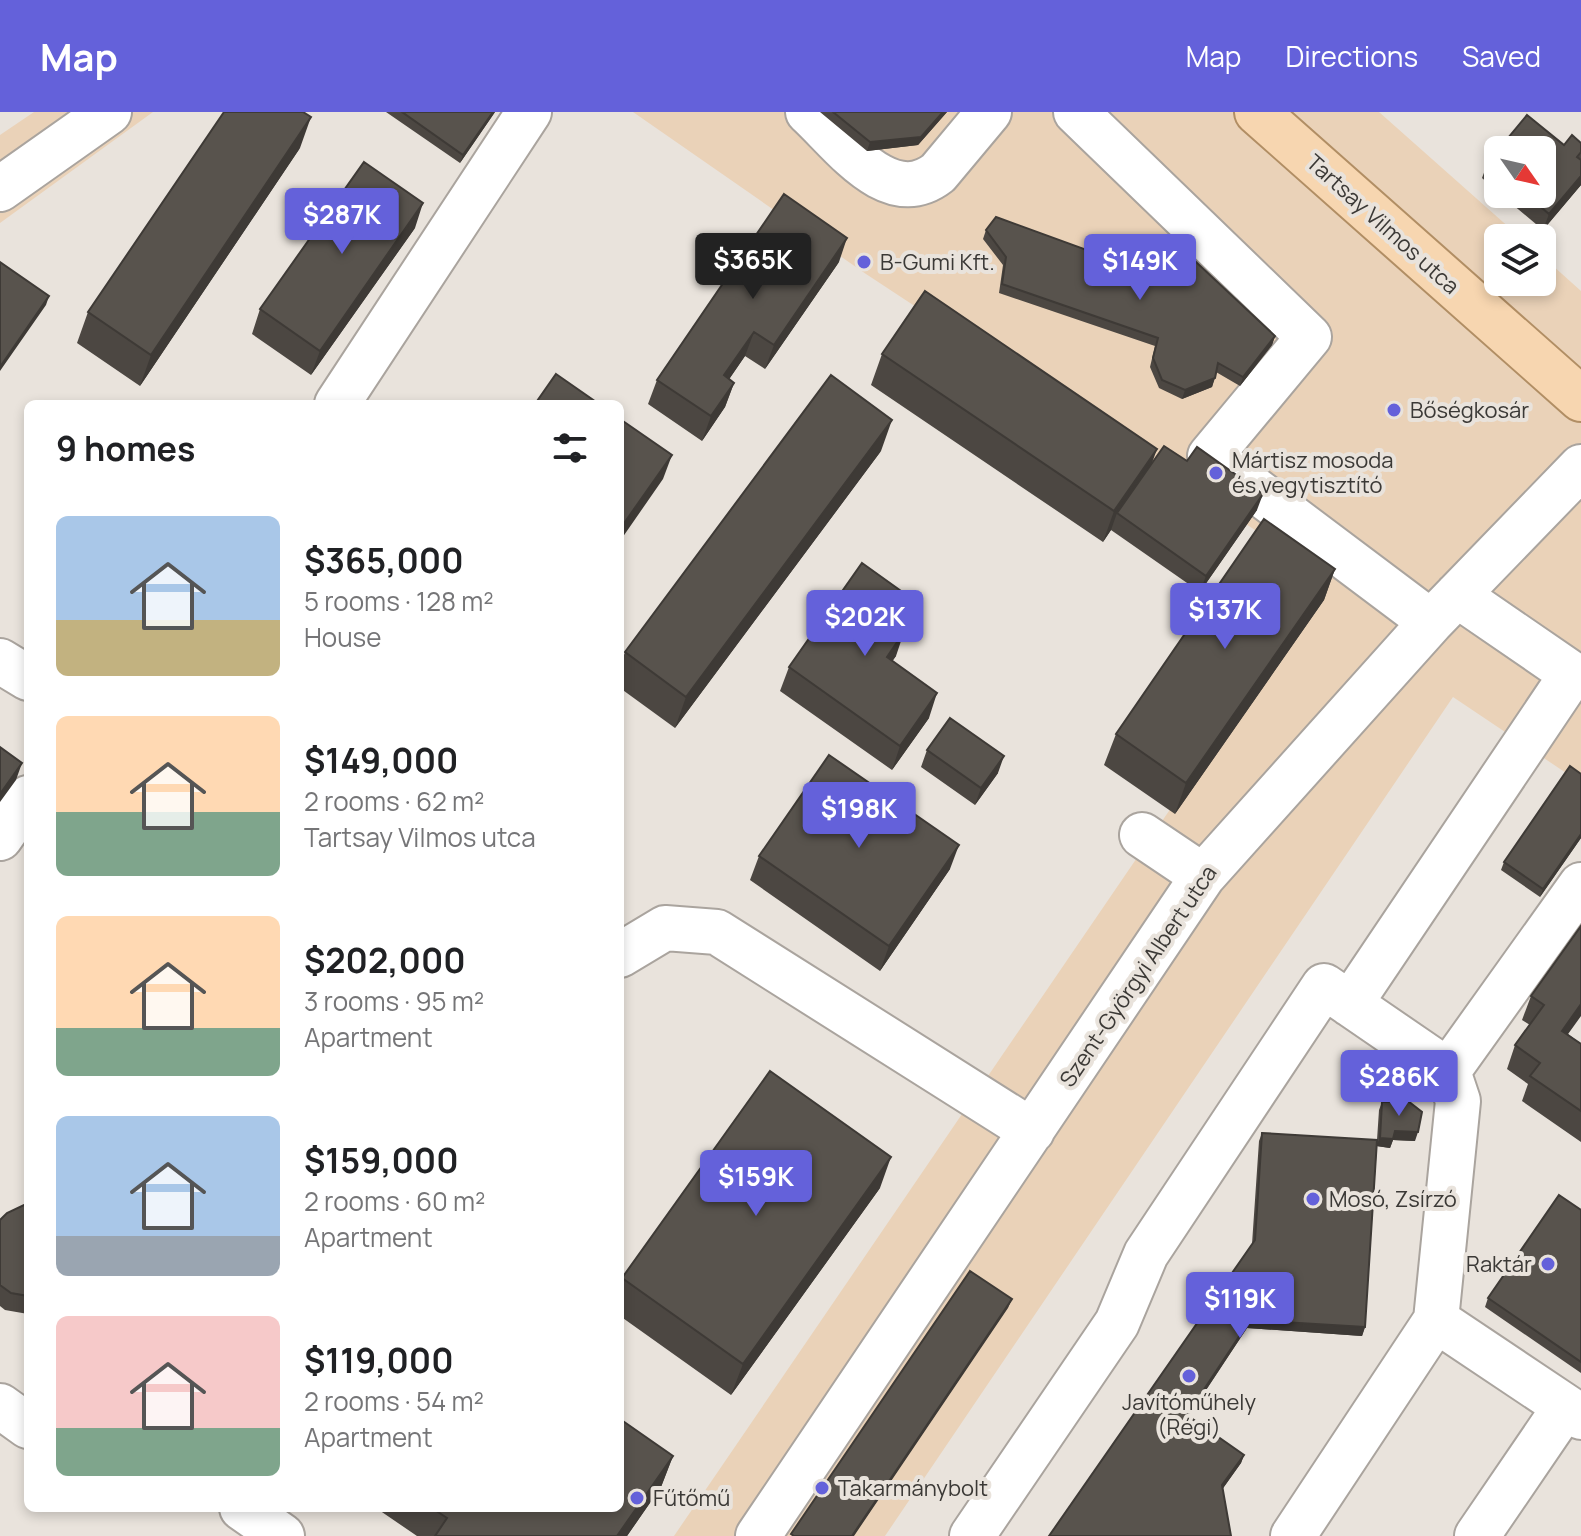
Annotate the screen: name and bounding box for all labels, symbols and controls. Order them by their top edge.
text: Map [40,30,118,82]
text: Map [1186,37,1241,75]
text: Directions [1285,37,1418,75]
text: Saved [1462,37,1541,75]
north arrow [1484,136,1556,208]
map controls [1484,136,1556,296]
street label: Tartsay Vilmos utca [1300,147,1466,301]
pin: $287K [286,188,398,256]
text: $287K [303,196,381,232]
button: layers [1484,224,1556,296]
pin: $365K [697,233,809,301]
pin: $149K [1084,234,1196,302]
text: $365K [713,241,793,277]
text: $149K [1102,242,1178,278]
place label: B-Gumi Kft. [880,247,995,277]
marker: B-Gumi Kft. [855,253,873,271]
place label: Bőségkosár [1410,395,1529,425]
marker: Bőségkosár [1385,401,1403,419]
text: 9 homes [56,425,195,471]
icon: filters [548,426,592,470]
place label: Mártisz mosoda és vegytisztító [1232,445,1394,500]
marker: Mártisz mosoda és vegytisztító [1207,464,1225,482]
text: $365,000 [304,537,464,583]
icon: home [120,548,216,644]
text: 5 rooms · 128 m² [304,583,494,619]
pin: $137K [1169,583,1281,651]
pin: $202K [809,590,921,658]
text: $137K [1188,591,1262,627]
text: $202K [824,598,906,634]
text: House [304,619,381,655]
text: $149,000 [304,737,458,783]
icon: home [120,748,216,844]
pin: $198K [803,782,915,850]
text: 2 rooms · 62 m² [304,783,484,819]
text: $198K [821,790,897,826]
text: Tartsay Vilmos utca [304,819,536,855]
street label: Szent-Györgyi Albert utca [1053,859,1223,1093]
text: $202,000 [304,937,466,983]
icon: home [120,948,216,1044]
text: 3 rooms · 95 m² [304,983,484,1019]
text: Apartment [304,1019,433,1055]
pin: $286K [1343,1050,1455,1118]
text: $286K [1359,1058,1439,1094]
text: $159,000 [304,1137,459,1183]
icon: home [120,1148,216,1244]
pin: $159K [700,1150,812,1218]
text: $159K [718,1158,794,1194]
text: 2 rooms · 60 m² [304,1183,486,1219]
place label: Mosó, Zsírzó [1329,1184,1457,1214]
marker: Mosó, Zsírzó [1304,1190,1322,1208]
text: Apartment [304,1219,433,1255]
place label: Raktár [1466,1249,1532,1279]
marker: Raktár [1539,1255,1557,1273]
pin: $119K [1184,1272,1296,1340]
text: $119K [1204,1280,1276,1316]
text: $119,000 [304,1337,454,1383]
icon: home [120,1348,216,1444]
marker: Javítóműhely (Régi) [1180,1367,1198,1385]
text: 2 rooms · 54 m² [304,1383,484,1419]
place label: Javítóműhely (Régi) [1122,1387,1256,1442]
text: Apartment [304,1419,433,1455]
place label: Takarmánybolt [838,1473,988,1503]
marker: Takarmánybolt [813,1479,831,1497]
place label: Fűtőmű [653,1483,730,1513]
marker: Fűtőmű [628,1489,646,1507]

